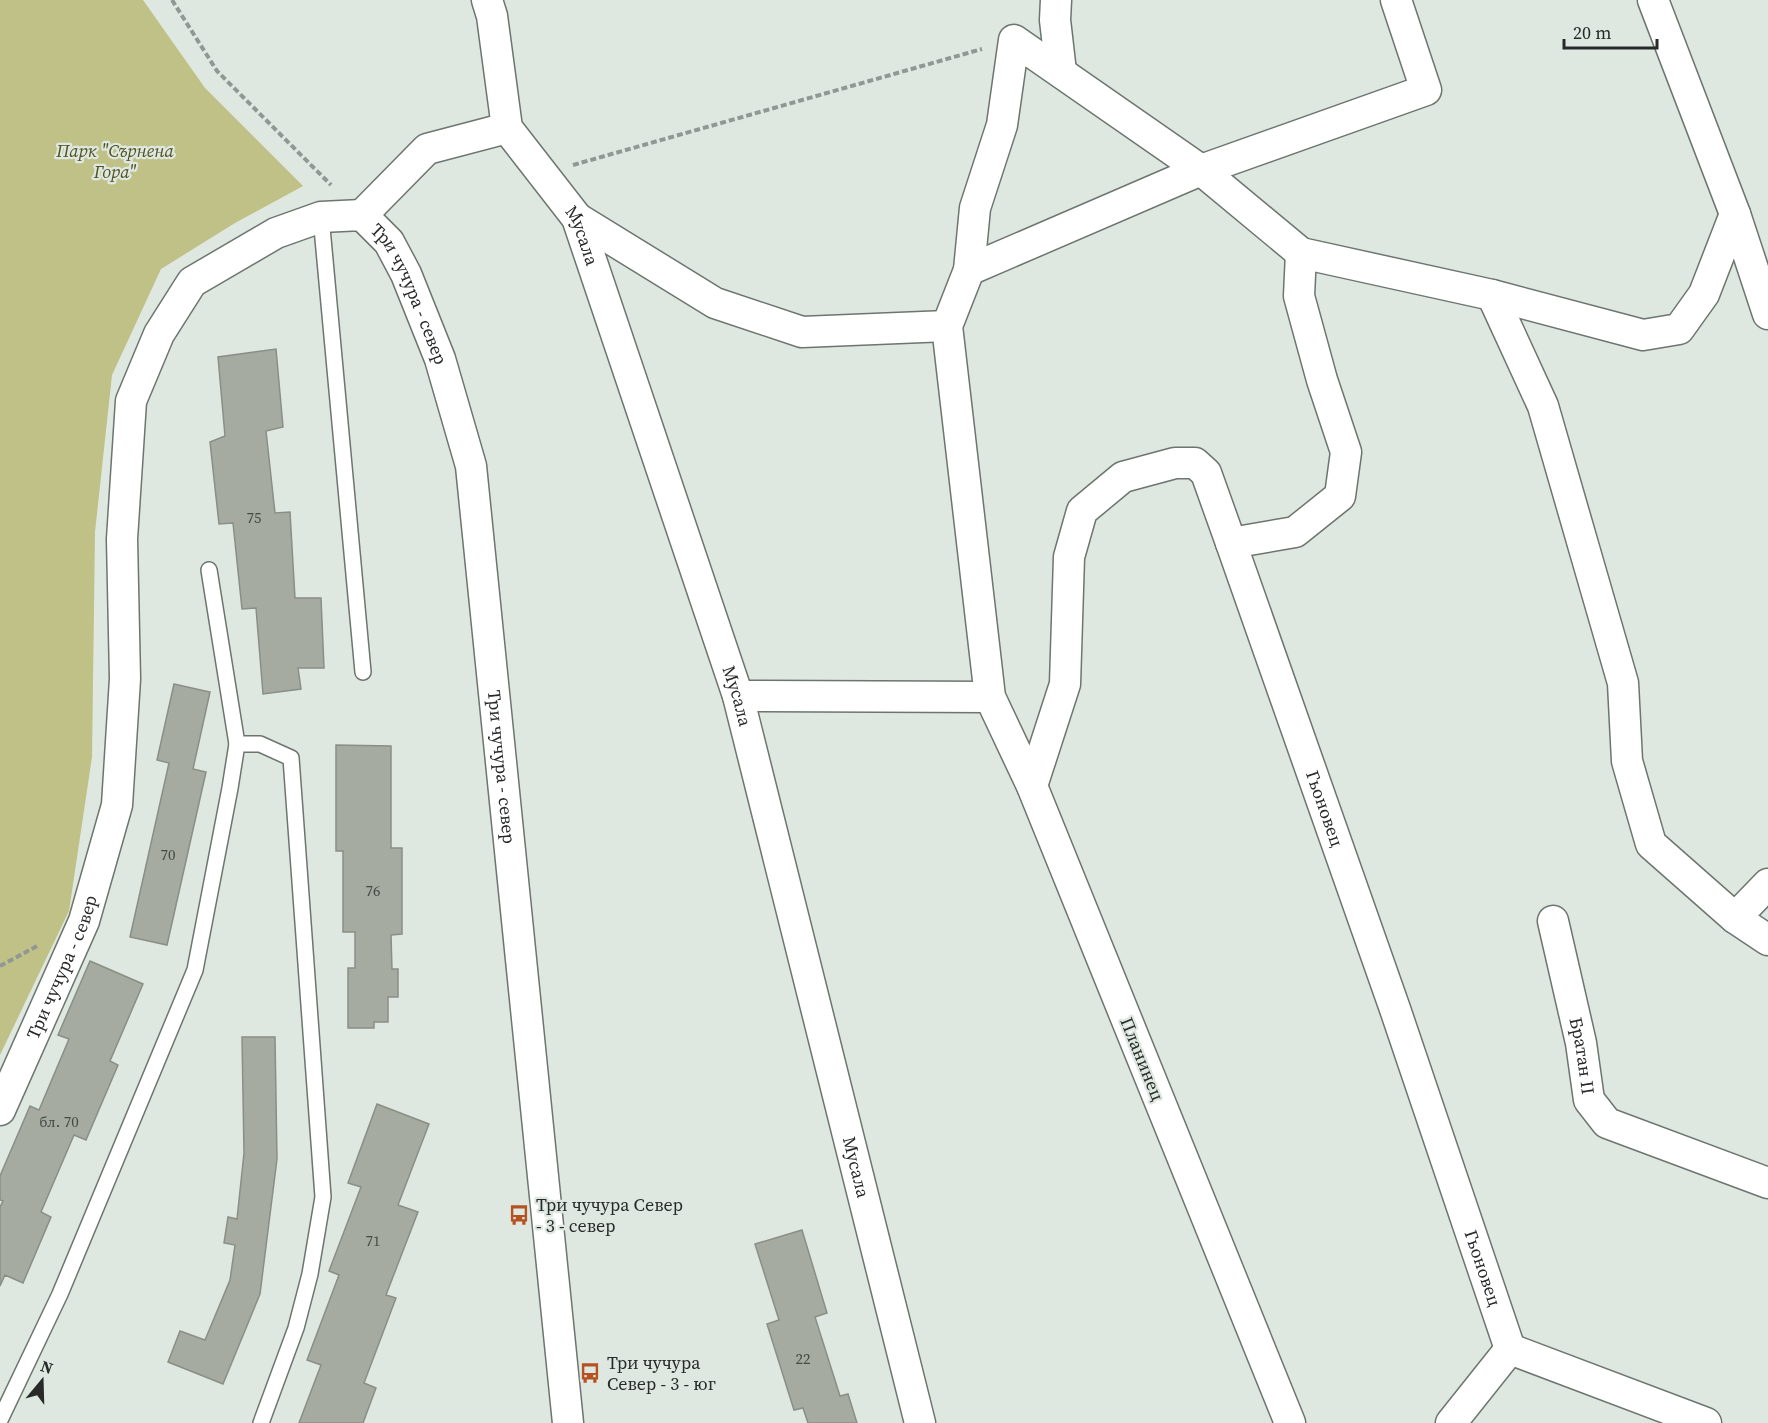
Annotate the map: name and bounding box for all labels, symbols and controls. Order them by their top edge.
scale bar [1564,12,1657,50]
text: 20 m [1573,20,1611,45]
park label: Парк "Сърнена Гора" [55,138,174,184]
street label: Мусала [560,200,605,269]
street label: Три чучура - север [365,218,454,368]
house number: 75 [246,507,262,528]
street label: Мусала [717,662,758,730]
street label: Три чучура - север [482,689,522,845]
street label: Гьоновец [1300,767,1350,850]
house number: 70 [160,844,176,865]
house number: 76 [365,880,381,901]
street label: Три чучура - север [20,892,103,1043]
street label: Планинец [1114,1013,1171,1104]
street label: Братан ІІ [1563,1015,1601,1096]
house number: бл. 70 [39,1111,79,1132]
street label: Мусала [837,1134,876,1201]
place label: Три чучура Север - 3 - север [536,1192,683,1238]
bus stop icon: Три чучура Север - 3 - север [507,1203,531,1227]
street label: Гьоновец [1459,1226,1508,1310]
house number: 71 [365,1230,381,1251]
house number: 22 [795,1348,811,1369]
place label: Три чучура Север - 3 - юг [607,1350,716,1396]
north arrow [12,1351,72,1411]
text: N [38,1355,56,1379]
bus stop icon: Три чучура Север - 3 - юг [578,1361,602,1385]

